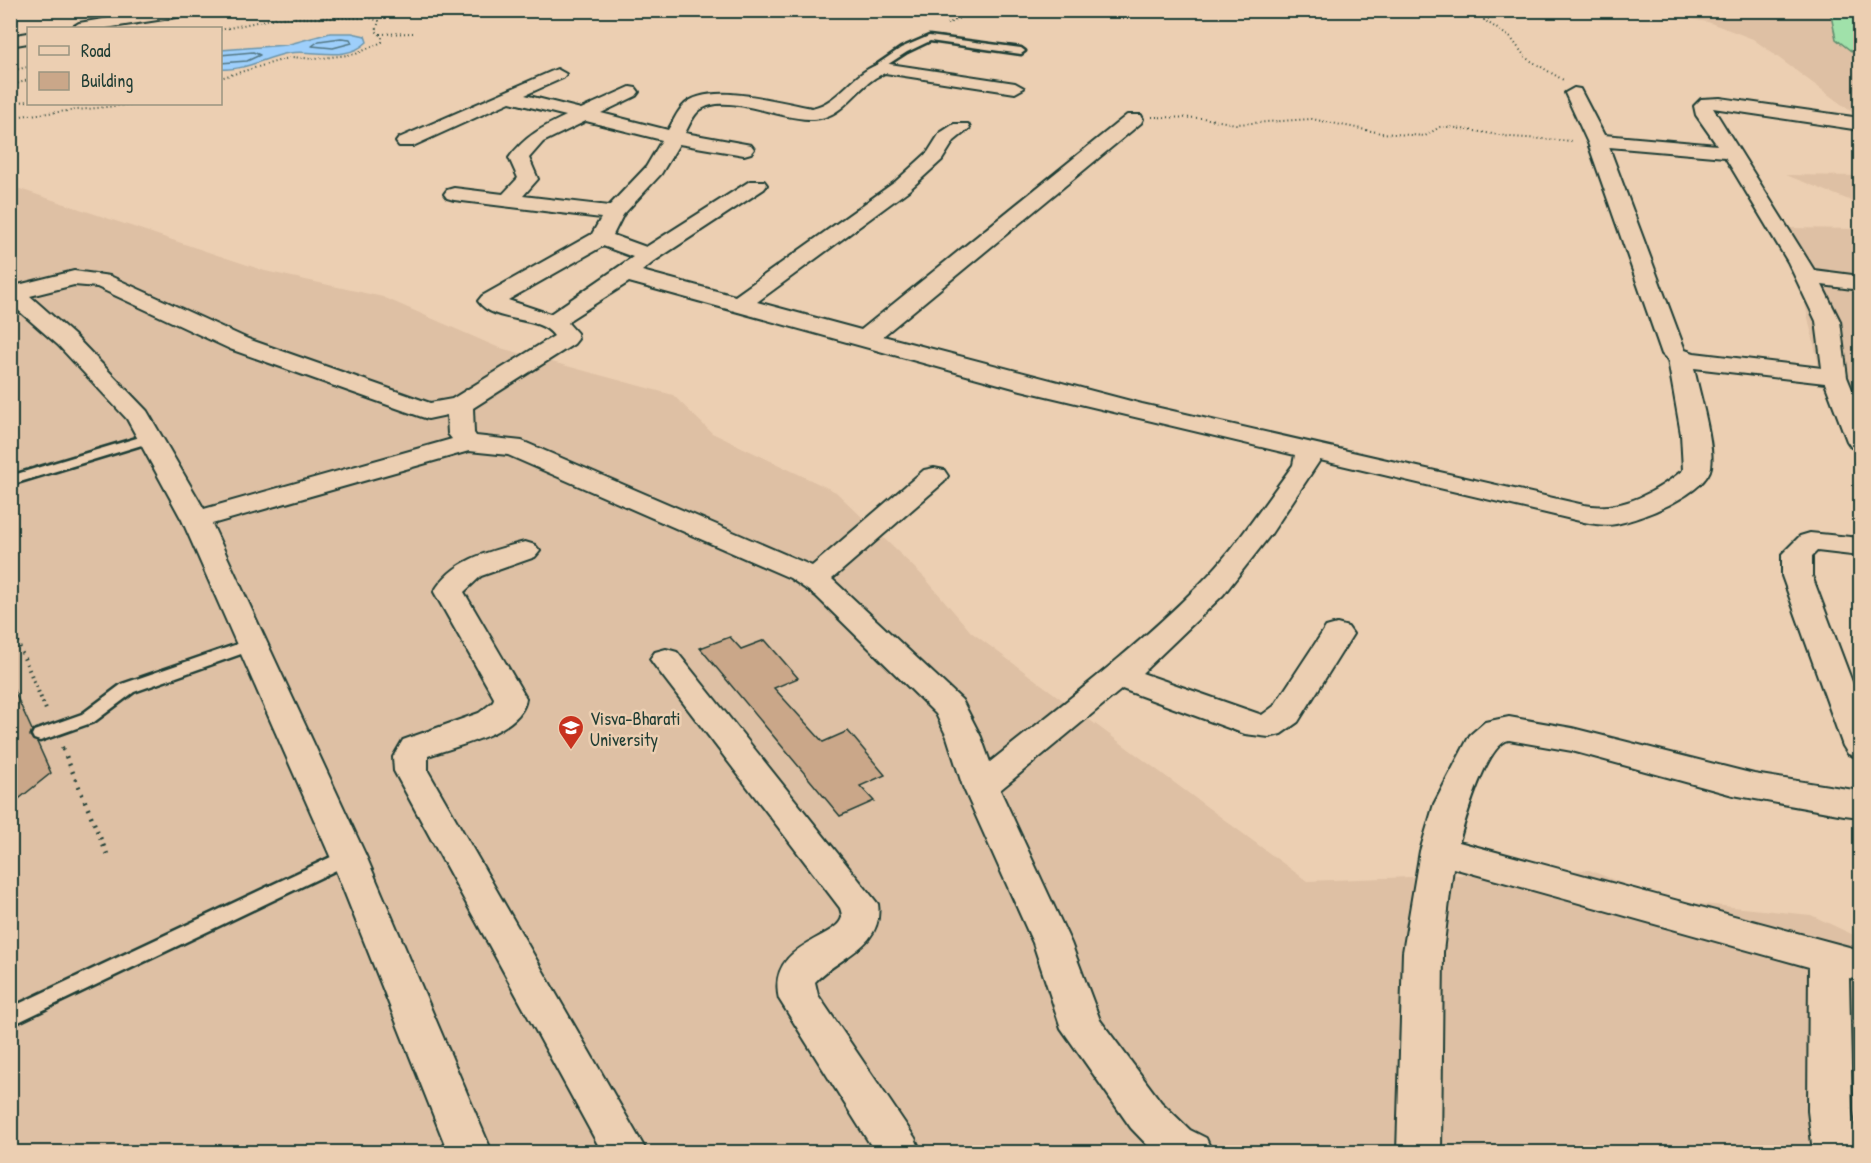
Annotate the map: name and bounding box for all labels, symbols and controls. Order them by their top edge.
legend [27,27,222,105]
text: Road [81,38,111,63]
text: Building [81,68,133,93]
place label: Visva-Bharati University [590,706,681,752]
school or university icon: Visva-Bharati University [556,713,586,751]

